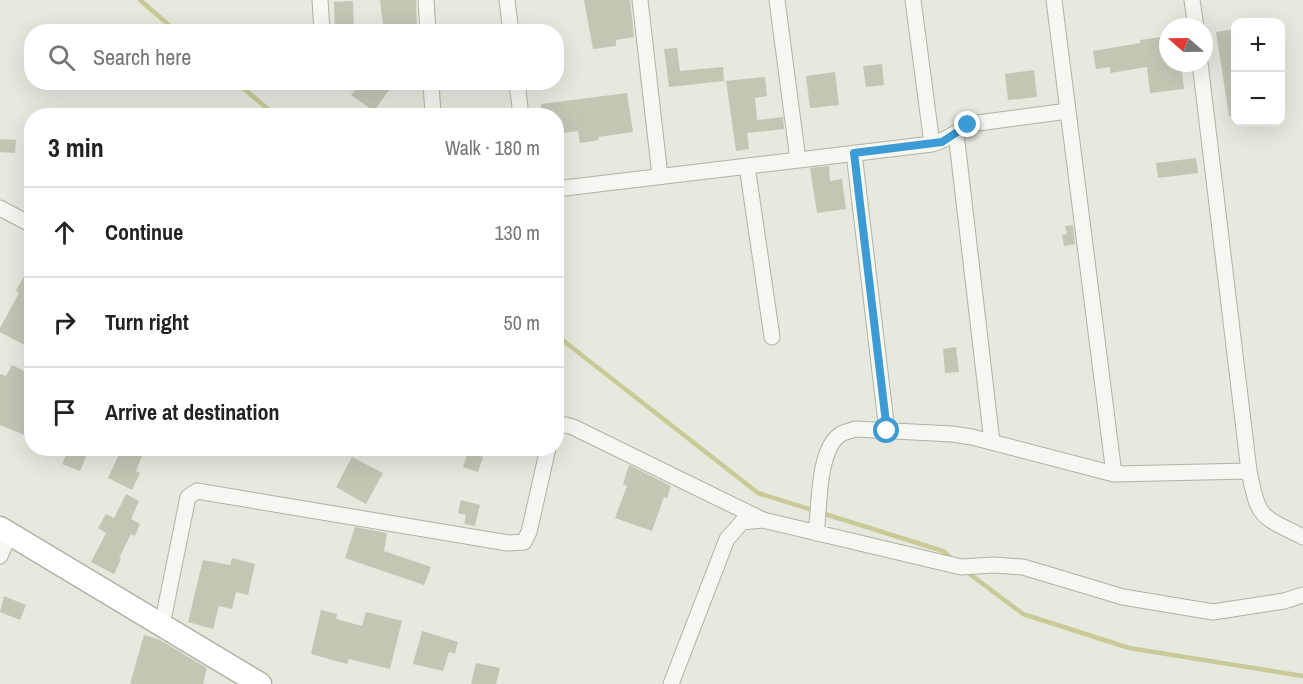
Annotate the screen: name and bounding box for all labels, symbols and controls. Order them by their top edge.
north arrow [1159,18,1213,72]
map controls [1231,18,1285,126]
button: + [1231,18,1285,72]
search box [24,24,564,90]
icon: search [45,41,78,74]
text: Search here [93,42,191,72]
button: − [1231,72,1285,126]
route end [954,111,980,137]
text: 3 min [48,130,104,165]
text: Walk · 180 m [445,134,540,161]
icon: ahead [48,216,81,249]
text: Continue [105,217,183,247]
text: 130 m [494,219,540,246]
icon: right [48,306,81,339]
text: Turn right [105,307,189,337]
text: 50 m [504,309,540,336]
icon: arrive [48,396,81,429]
text: Arrive at destination [105,397,279,427]
route start [873,417,899,443]

